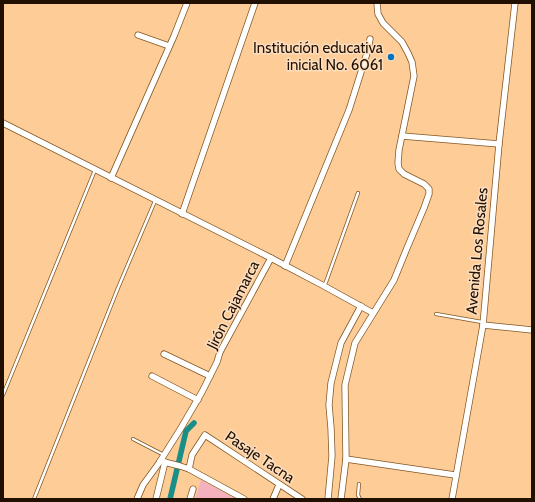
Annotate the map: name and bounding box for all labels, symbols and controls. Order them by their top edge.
place label: Institución educativa inicial No. 6061 [253,39,384,74]
marker: Institución educativa inicial No. 6061 [386,52,396,62]
street label: Avenida Los Rosales [462,187,492,315]
street label: Jirón Cajamarca [202,257,263,353]
street label: Pasaje Tacna [222,427,299,487]

